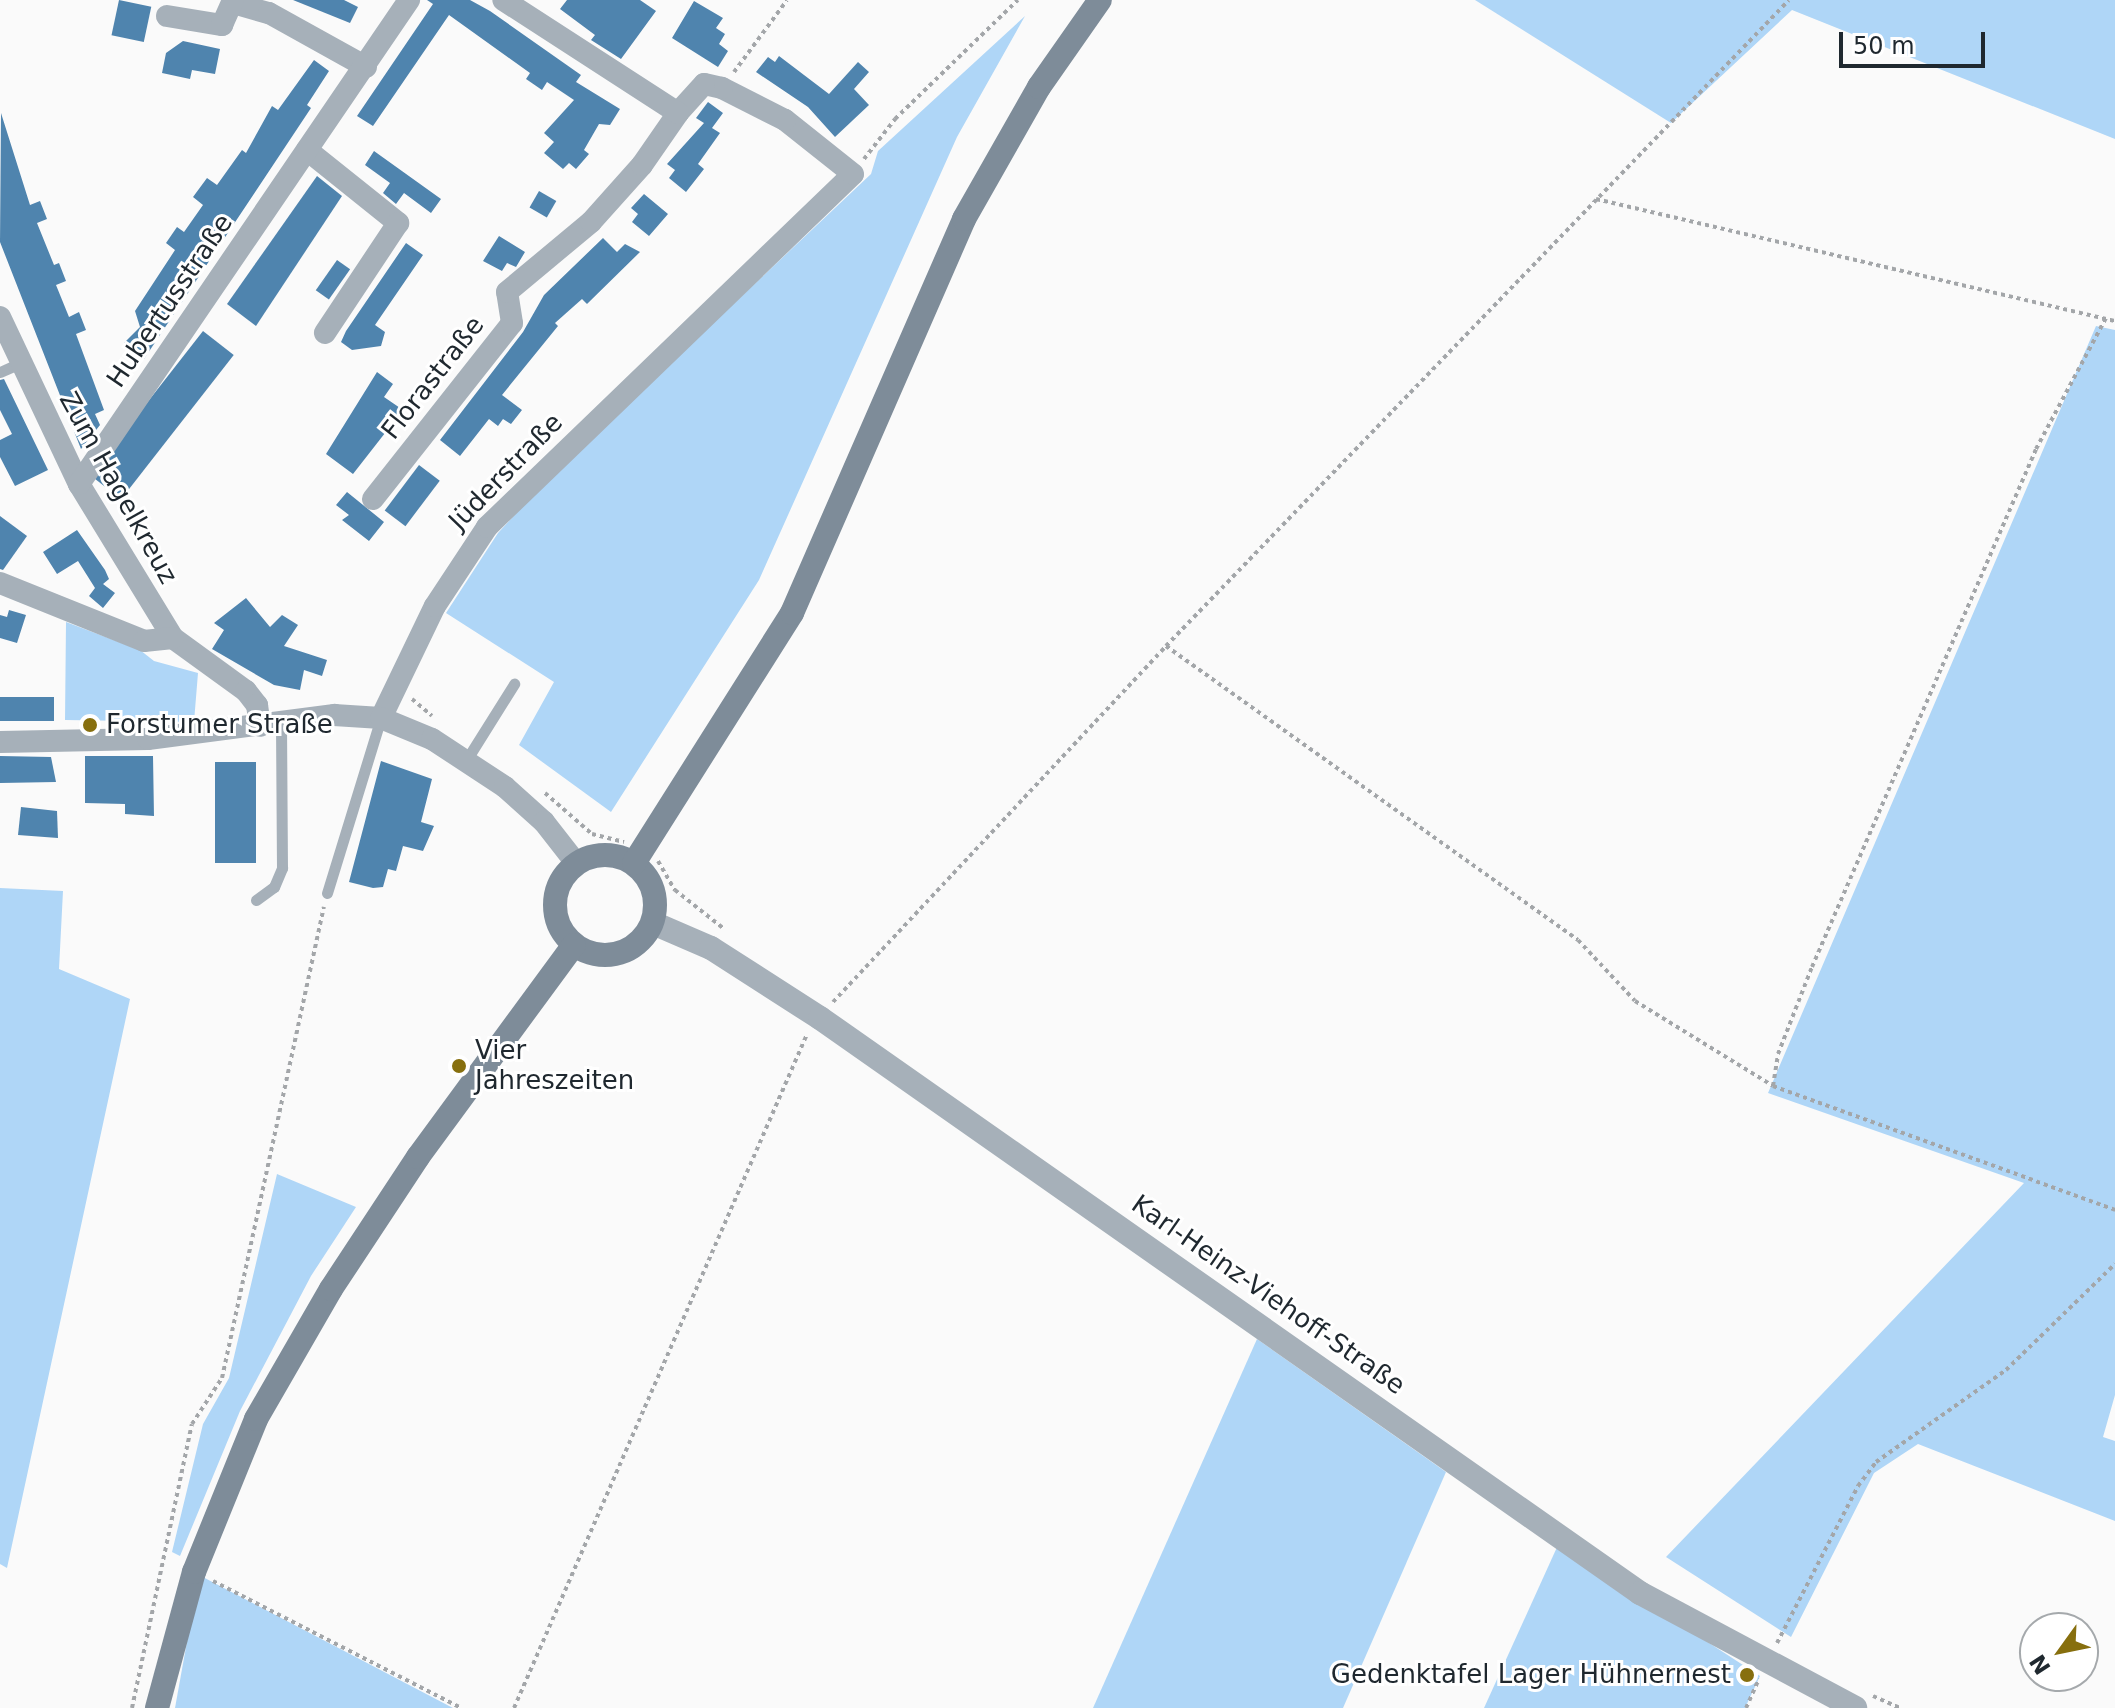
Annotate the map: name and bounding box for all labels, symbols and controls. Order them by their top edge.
scale bar [1843,16,1989,66]
text: 50 m [1853,32,1915,60]
street label: Hubertusstraße [101,208,239,394]
street label: Florastraße [375,310,491,446]
street label: Zum Hagelkreuz [52,387,184,589]
street label: Jüderstraße [443,407,569,537]
place label: Forstumer Straße [106,709,333,741]
marker: Forstumer Straße [81,716,99,734]
place label: Vier Jahreszeiten [475,1035,634,1096]
marker: Vier Jahreszeiten [450,1057,468,1075]
street label: Karl-Heinz-Viehoff-Straße [1125,1189,1411,1401]
north arrow [2019,1612,2099,1692]
text: N [2025,1650,2056,1679]
place label: Gedenktafel Lager Hühnernest [1331,1659,1731,1691]
marker: Gedenktafel Lager Hühnernest [1738,1666,1756,1684]

